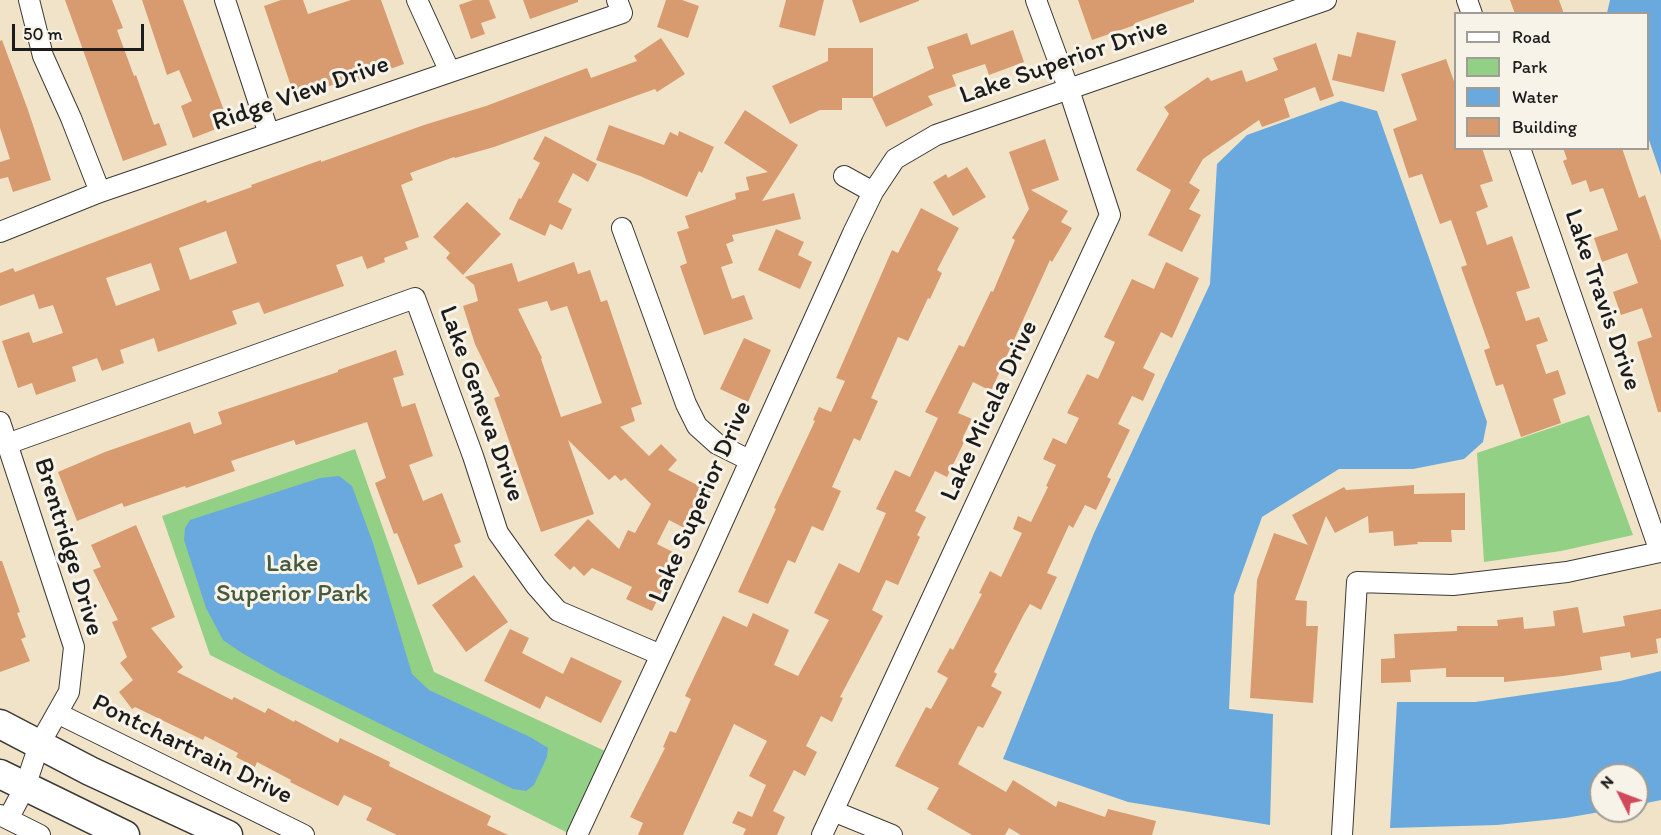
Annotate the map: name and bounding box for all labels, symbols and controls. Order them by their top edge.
scale bar [15,12,147,50]
street label: Lake Superior Drive [956,12,1172,112]
legend [1454,12,1649,150]
text: 50 m [23,23,63,45]
text: Road [1512,26,1551,48]
street label: Ridge View Drive [209,49,393,139]
text: Park [1512,56,1547,78]
text: Water [1512,86,1558,108]
text: Building [1512,116,1577,138]
street label: Lake Travis Drive [1556,205,1648,395]
street label: Lake Geneva Drive [431,302,531,506]
street label: Lake Micala Drive [935,316,1045,506]
street label: Lake Superior Drive [642,396,760,608]
street label: Brentridge Drive [26,454,110,640]
park label: Lake Superior Park [216,548,368,610]
street label: Pontchartrain Drive [87,688,297,812]
north arrow [1589,763,1649,823]
text: N [1596,772,1617,792]

